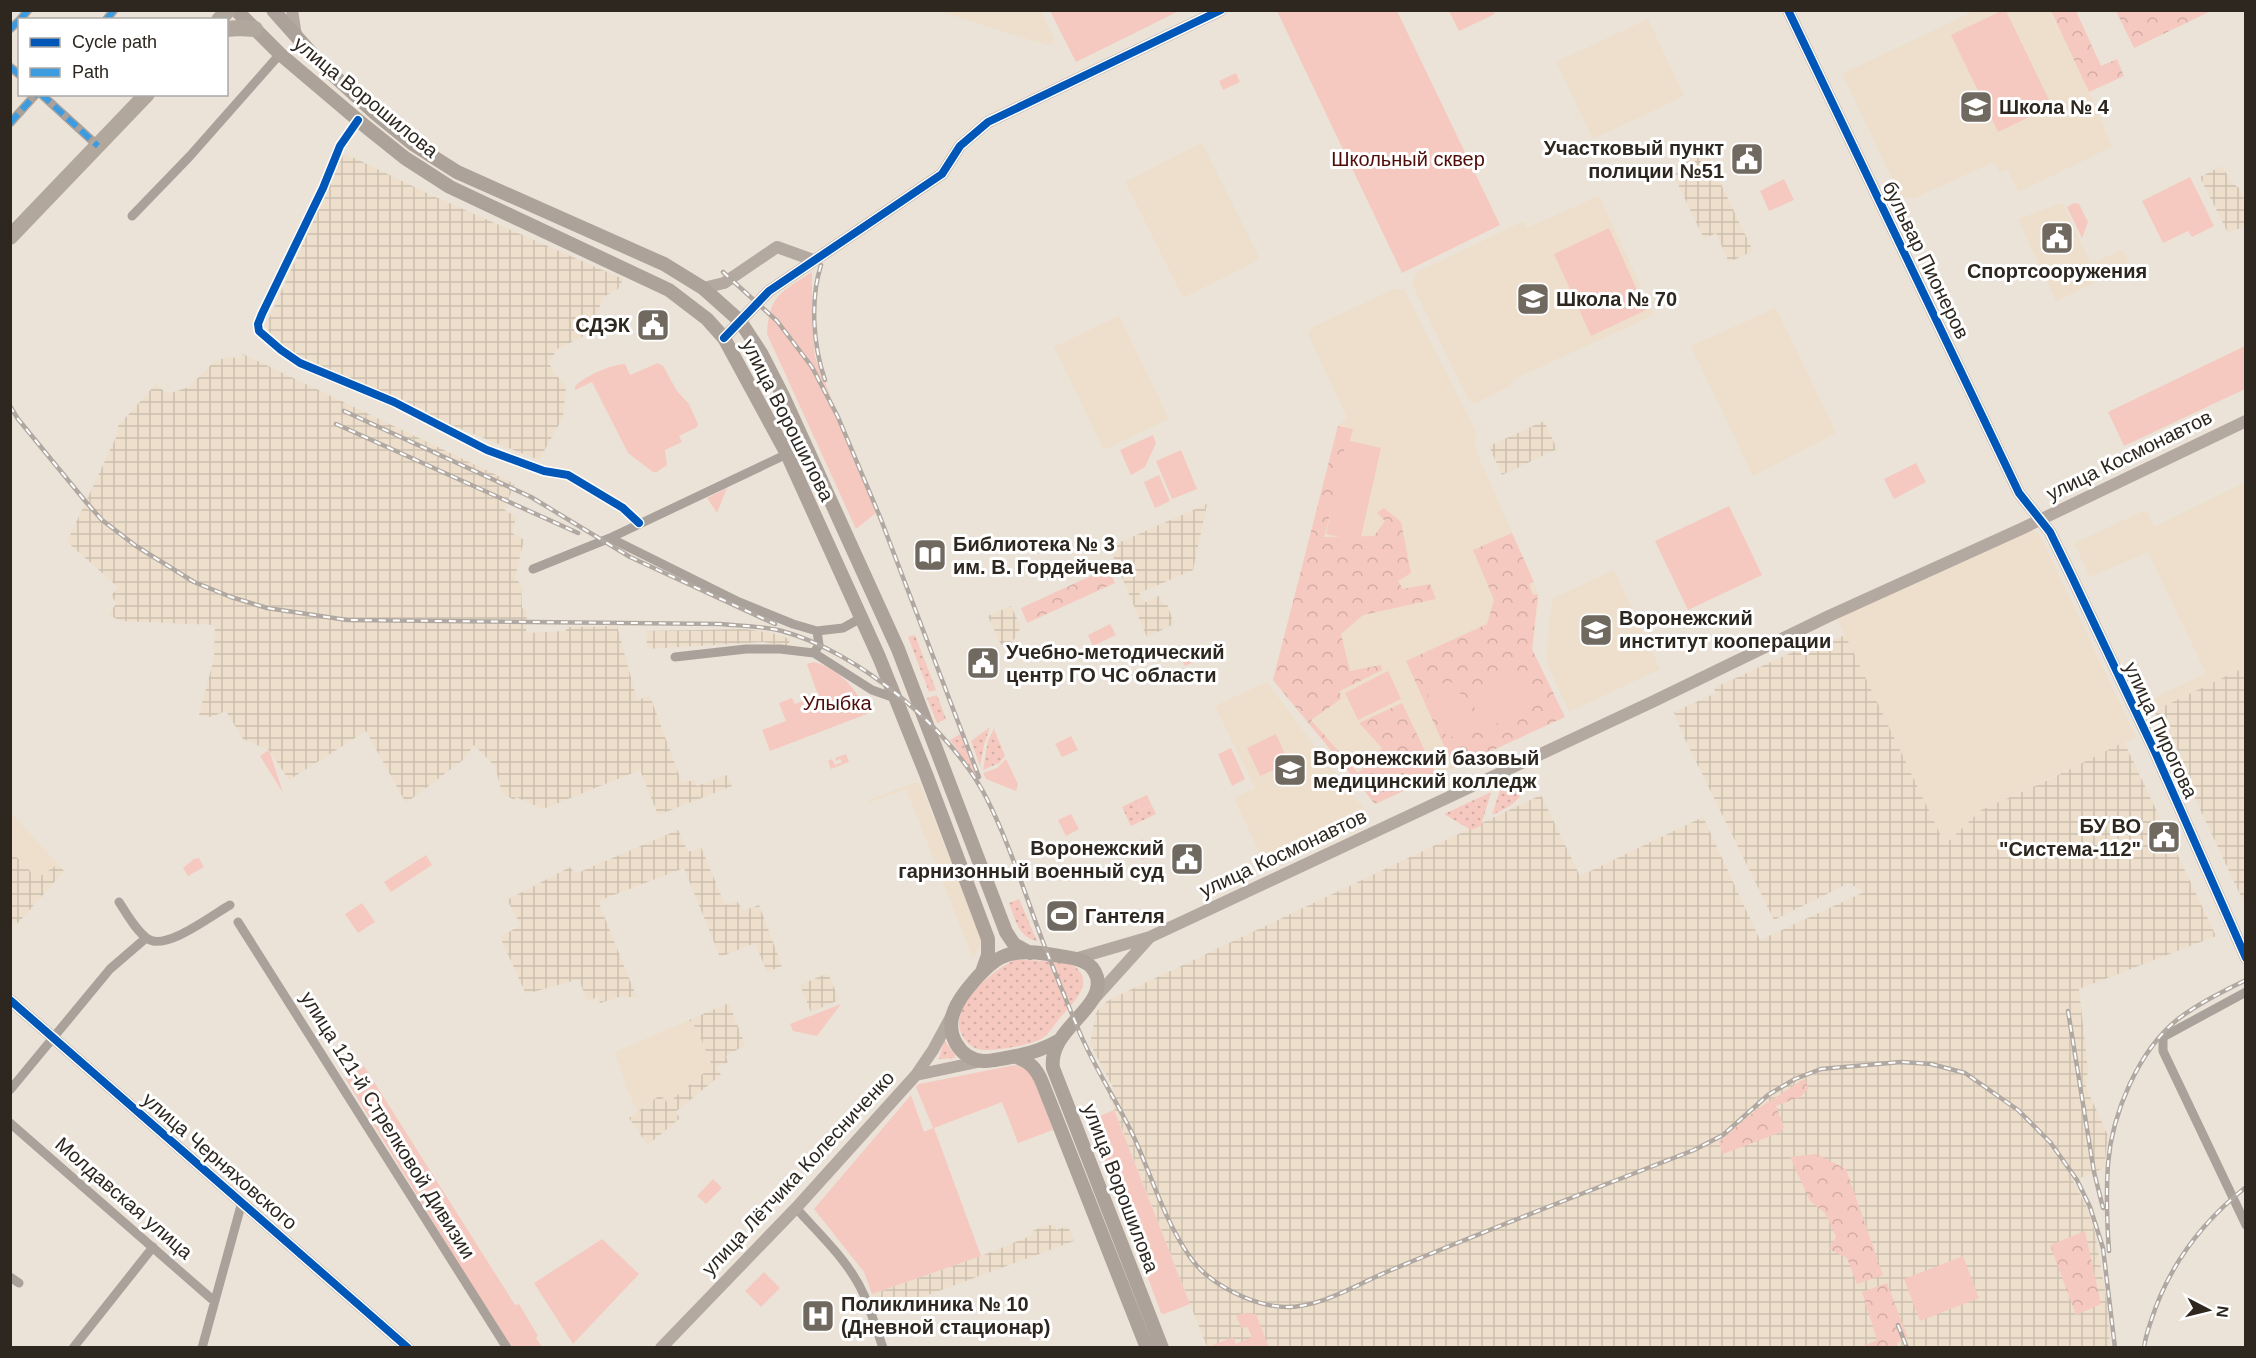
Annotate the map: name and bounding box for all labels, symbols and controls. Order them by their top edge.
legend [18,18,228,96]
text: Cycle path [72,32,157,52]
street label: улица Ворошилова [290,32,443,162]
text: Path [72,62,109,82]
school or university icon: Школа № 4 [1958,89,1994,125]
place label: Школа № 4 [1999,96,2110,118]
place label: Участковый пункт полиции №51 [1544,137,1724,182]
public building icon: Участковый пункт полиции №51 [1729,141,1765,177]
park label: Школьный сквер [1331,148,1485,170]
street label: бульвар Пионеров [1878,178,1974,342]
public building icon: Спортсооружения [2039,220,2075,256]
place label: Спортсооружения [1967,260,2147,282]
school or university icon: Школа № 70 [1515,281,1551,317]
place label: Школа № 70 [1556,288,1677,310]
public building icon: СДЭК [635,307,671,343]
place label: СДЭК [575,314,631,336]
street label: улица Ворошилова [738,335,839,506]
street label: улица Космонавтов [2043,405,2215,505]
place label: Библиотека № 3 им. В. Гордейчева [953,533,1134,578]
library icon: Библиотека № 3 им. В. Гордейчева [912,537,948,573]
place label: Воронежский институт кооперации [1619,607,1831,652]
school or university icon: Воронежский институт кооперации [1578,612,1614,648]
place label: Учебно-методический центр ГО ЧС области [1006,641,1225,686]
public building icon: Учебно-методический центр ГО ЧС области [965,645,1001,681]
street label: улица Пирогова [2120,658,2203,802]
park label: Улыбка [802,692,872,714]
place label: Воронежский базовый медицинский колледж [1313,747,1539,792]
school or university icon: Воронежский базовый медицинский колледж [1272,752,1308,788]
street label: улица Космонавтов [1196,805,1370,901]
place label: БУ ВО "Система-112" [1999,815,2141,860]
public building icon: БУ ВО "Система-112" [2146,819,2182,855]
place label: Воронежский гарнизонный военный суд [898,837,1164,882]
public building icon: Воронежский гарнизонный военный суд [1169,841,1205,877]
sports icon: Гантеля [1044,898,1080,934]
place label: Гантеля [1085,905,1165,927]
street label: улица 121-й Стрелковой Дивизии [296,987,480,1263]
street label: улица Лётчика Колесниченко [697,1066,899,1280]
street label: улица Черняховского [138,1088,302,1234]
street label: улица Ворошилова [1079,1100,1164,1276]
street label: Молдавская улица [51,1133,198,1264]
north arrow [2178,1280,2238,1340]
place label: Поликлиника № 10 (Дневной стационар) [841,1293,1050,1338]
hospital icon: Поликлиника № 10 (Дневной стационар) [800,1298,836,1334]
text: N [2213,1305,2232,1319]

